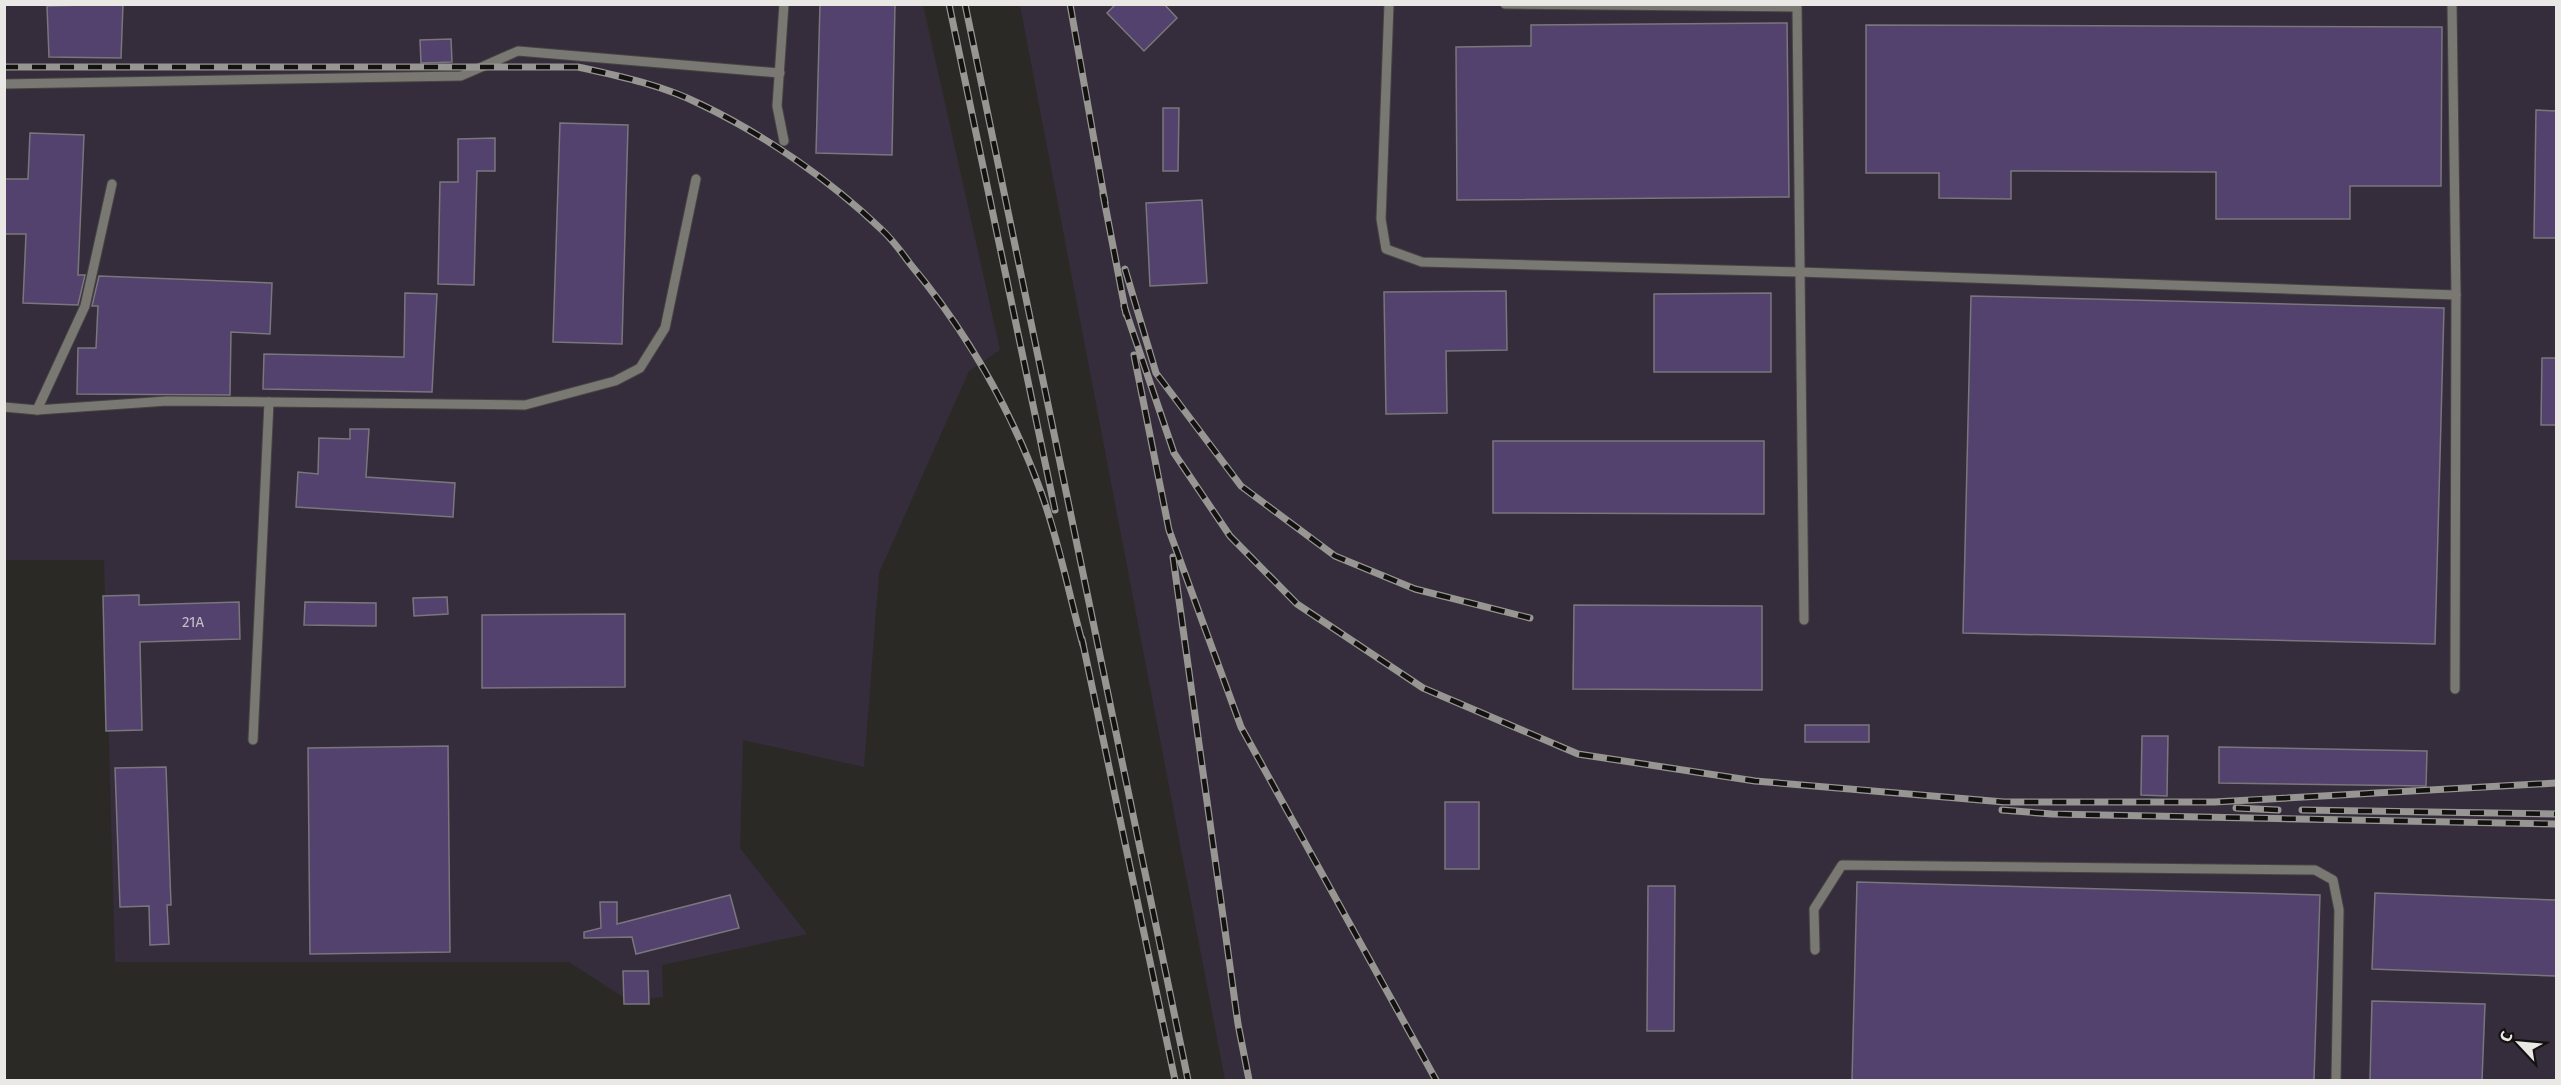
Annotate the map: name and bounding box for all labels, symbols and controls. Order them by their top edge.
house number: 21А [182,613,204,631]
north arrow [2489,1013,2549,1073]
text: С [2495,1028,2517,1045]

